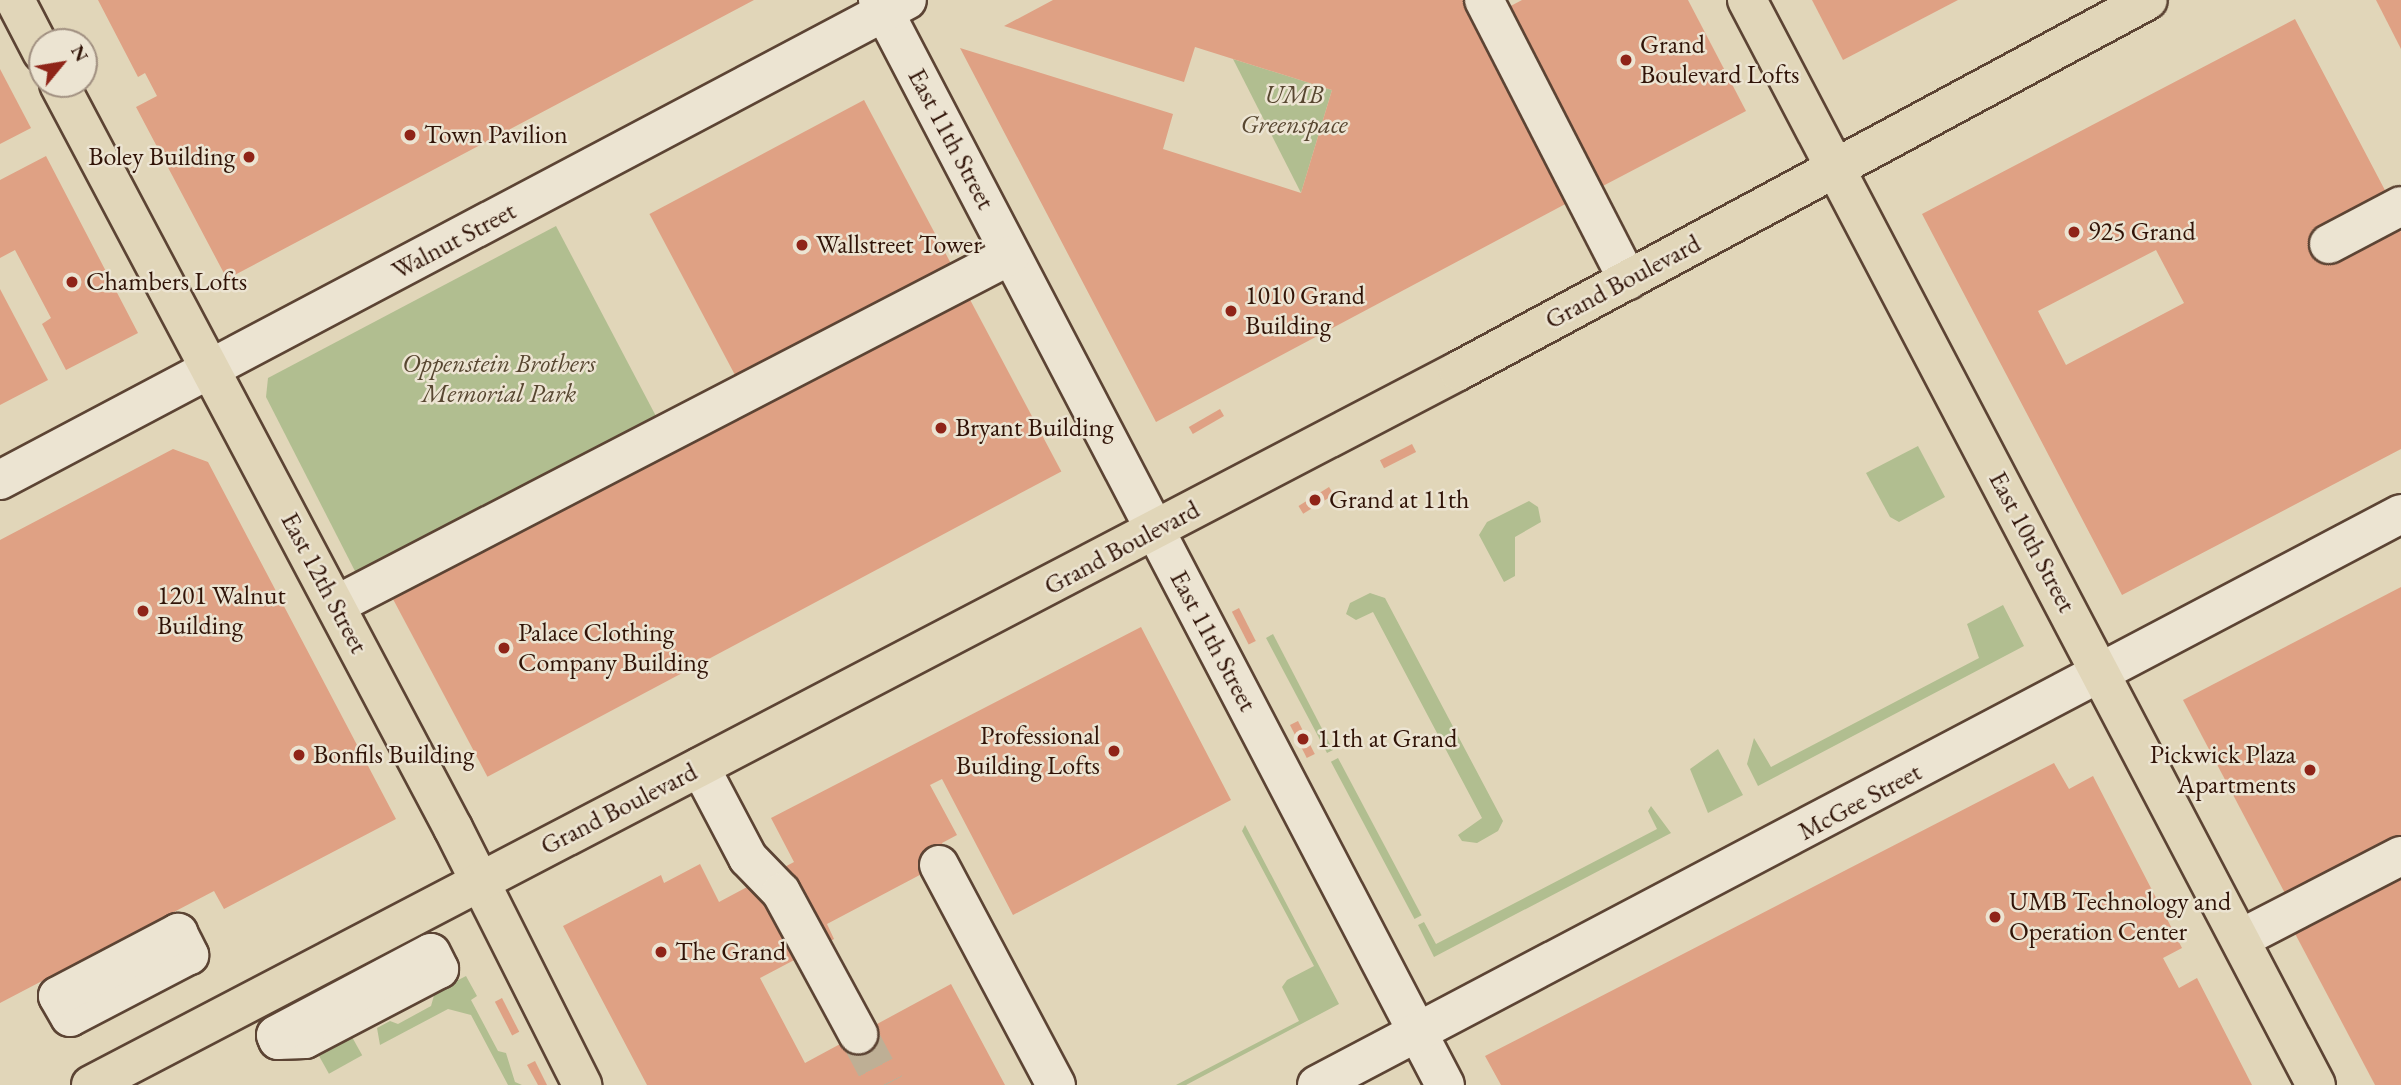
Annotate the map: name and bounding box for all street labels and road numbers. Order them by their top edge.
street label: East 11th Street [901,63,1001,215]
street label: Walnut Street [387,195,521,287]
street label: Grand Boulevard [1540,228,1706,336]
street label: East 10th Street [1982,466,2082,618]
street label: Grand Boulevard [1039,494,1205,602]
street label: East 12th Street [274,507,374,659]
street label: East 11th Street [1163,565,1263,717]
street label: Grand Boulevard [536,756,702,862]
street label: McGee Street [1793,757,1927,847]

